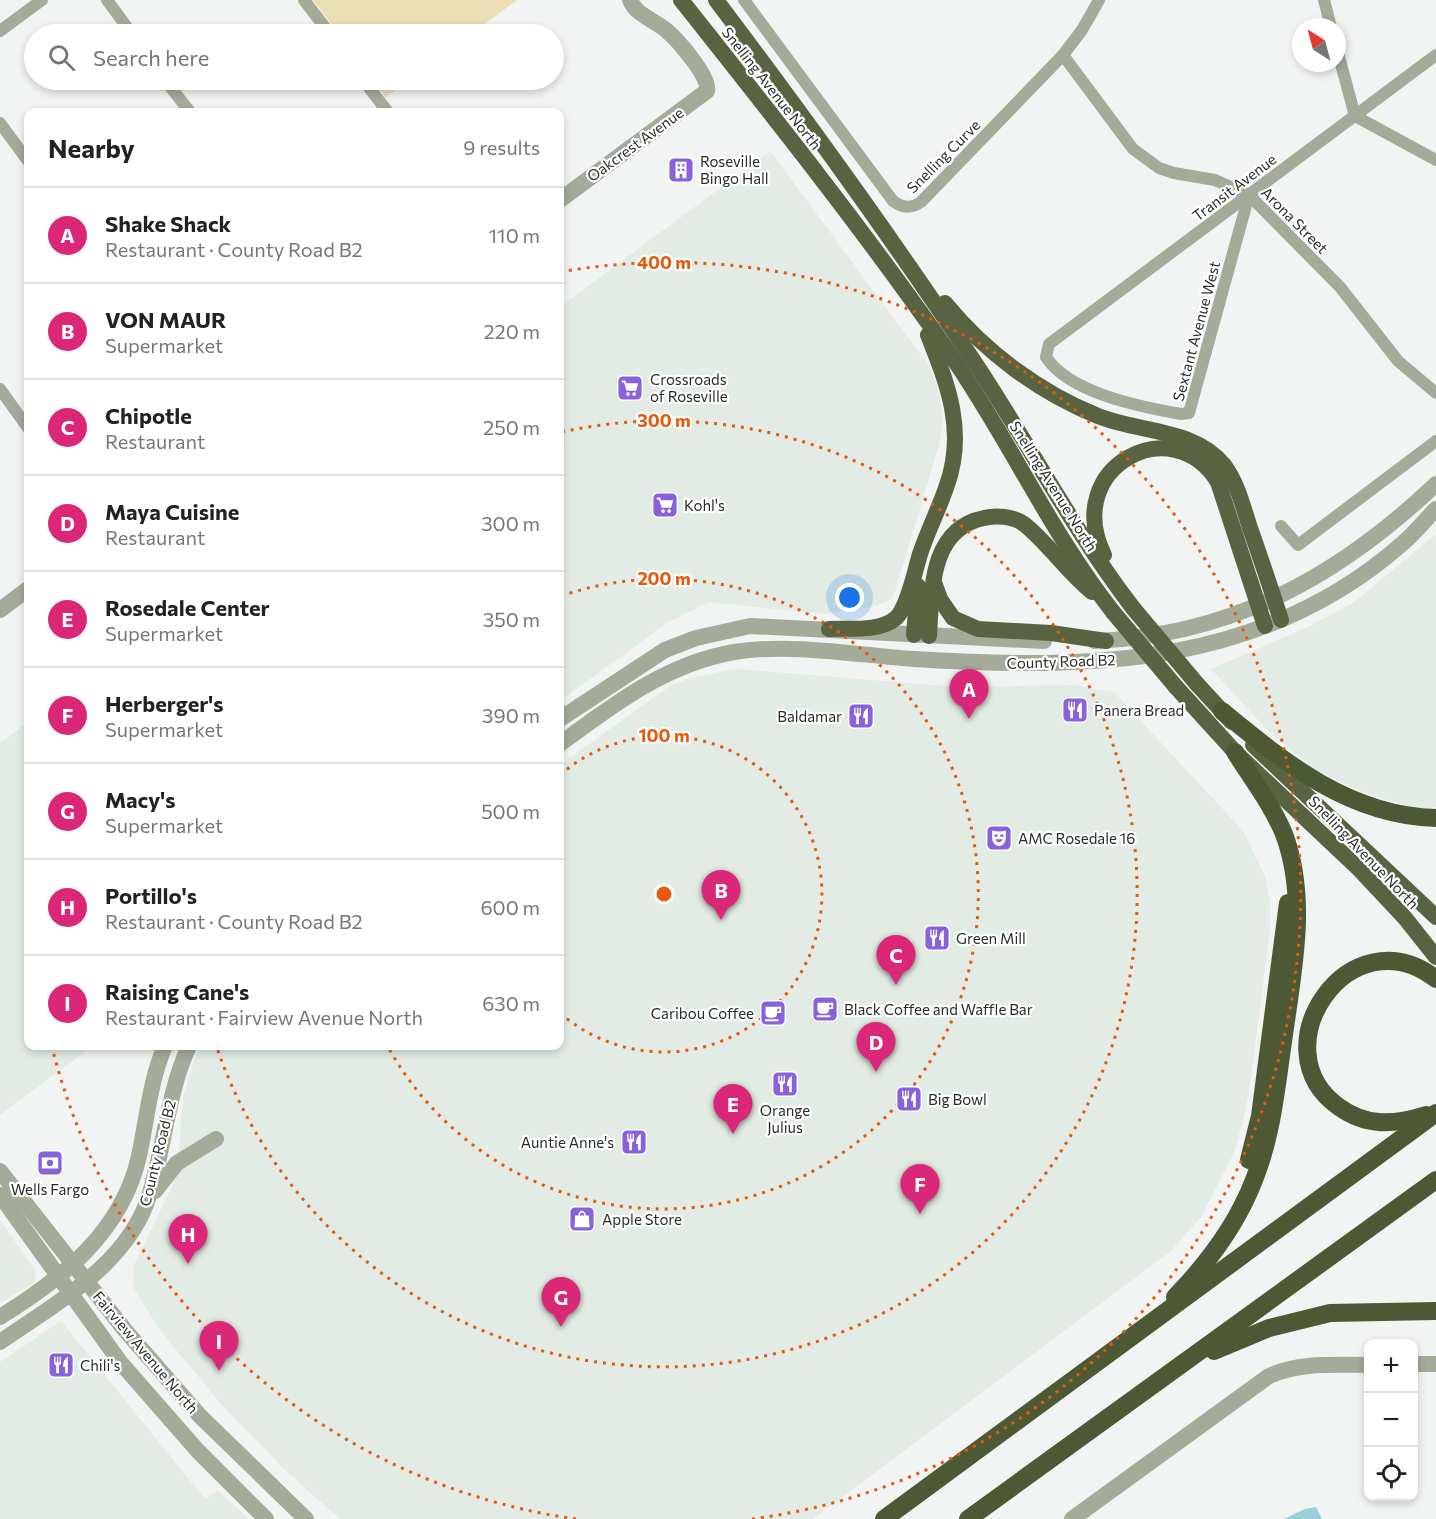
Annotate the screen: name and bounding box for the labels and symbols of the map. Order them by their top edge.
north arrow [1292,18,1346,72]
street label: Snelling Avenue North [719,23,825,153]
street label: Oakcrest Avenue [583,103,687,185]
street label: Snelling Curve [903,116,983,196]
street label: Transit Avenue [1189,150,1280,224]
place label: Roseville Bingo Hall [700,152,769,187]
building icon: Roseville Bingo Hall [666,155,696,185]
street label: Arona Street [1258,183,1332,257]
text: 400 m [637,251,691,273]
street label: Sextant Avenue West [1169,259,1223,403]
place label: Crossroads of Roseville [650,370,728,405]
supermarket icon: Crossroads of Roseville [615,373,645,403]
text: 300 m [637,409,691,431]
street label: Snelling Avenue North [1007,418,1101,554]
supermarket icon: Kohl's [650,490,680,520]
place label: Kohl's [684,496,725,514]
text: 200 m [637,567,691,589]
your location [835,583,864,612]
street label: County Road B2 [1006,650,1116,672]
pin: A [950,670,988,719]
restaurant icon: Panera Bread [1060,695,1090,725]
restaurant icon: Baldamar [846,701,876,731]
place label: Panera Bread [1094,701,1184,719]
place label: Baldamar [777,707,842,725]
text: 100 m [638,724,690,746]
street label: Snelling Avenue North [1305,792,1423,912]
theatre icon: AMC Rosedale 16 [984,823,1014,853]
place label: AMC Rosedale 16 [1018,829,1135,847]
pin: B [702,870,740,920]
centre of rings [654,884,674,904]
restaurant icon: Green Mill [922,923,952,953]
place label: Green Mill [956,929,1026,947]
pin: C [876,936,916,985]
cafe icon: Black Coffee and Waffle Bar [810,994,840,1024]
cafe icon: Caribou Coffee [758,998,788,1028]
place label: Black Coffee and Waffle Bar [844,1000,1033,1018]
place label: Caribou Coffee [651,1004,754,1022]
pin: D [856,1022,896,1072]
restaurant icon: Orange Julius [770,1069,800,1099]
pin: E [714,1084,752,1134]
restaurant icon: Big Bowl [894,1084,924,1114]
place label: Big Bowl [928,1090,987,1108]
street label: County Road B2 [135,1098,179,1208]
place label: Orange Julius [760,1101,810,1136]
restaurant icon: Auntie Anne's [619,1127,649,1157]
place label: Auntie Anne's [521,1133,614,1151]
bank icon: Wells Fargo [35,1148,65,1178]
pin: F [900,1164,940,1214]
place label: Wells Fargo [11,1180,89,1198]
shop icon: Apple Store [567,1204,597,1234]
place label: Apple Store [602,1210,682,1228]
pin: H [168,1214,207,1264]
pin: G [542,1278,580,1327]
street label: Fairview Avenue North [90,1287,202,1417]
pin: I [200,1322,238,1371]
restaurant icon: Chili's [46,1350,76,1380]
place label: Chili's [80,1356,120,1374]

